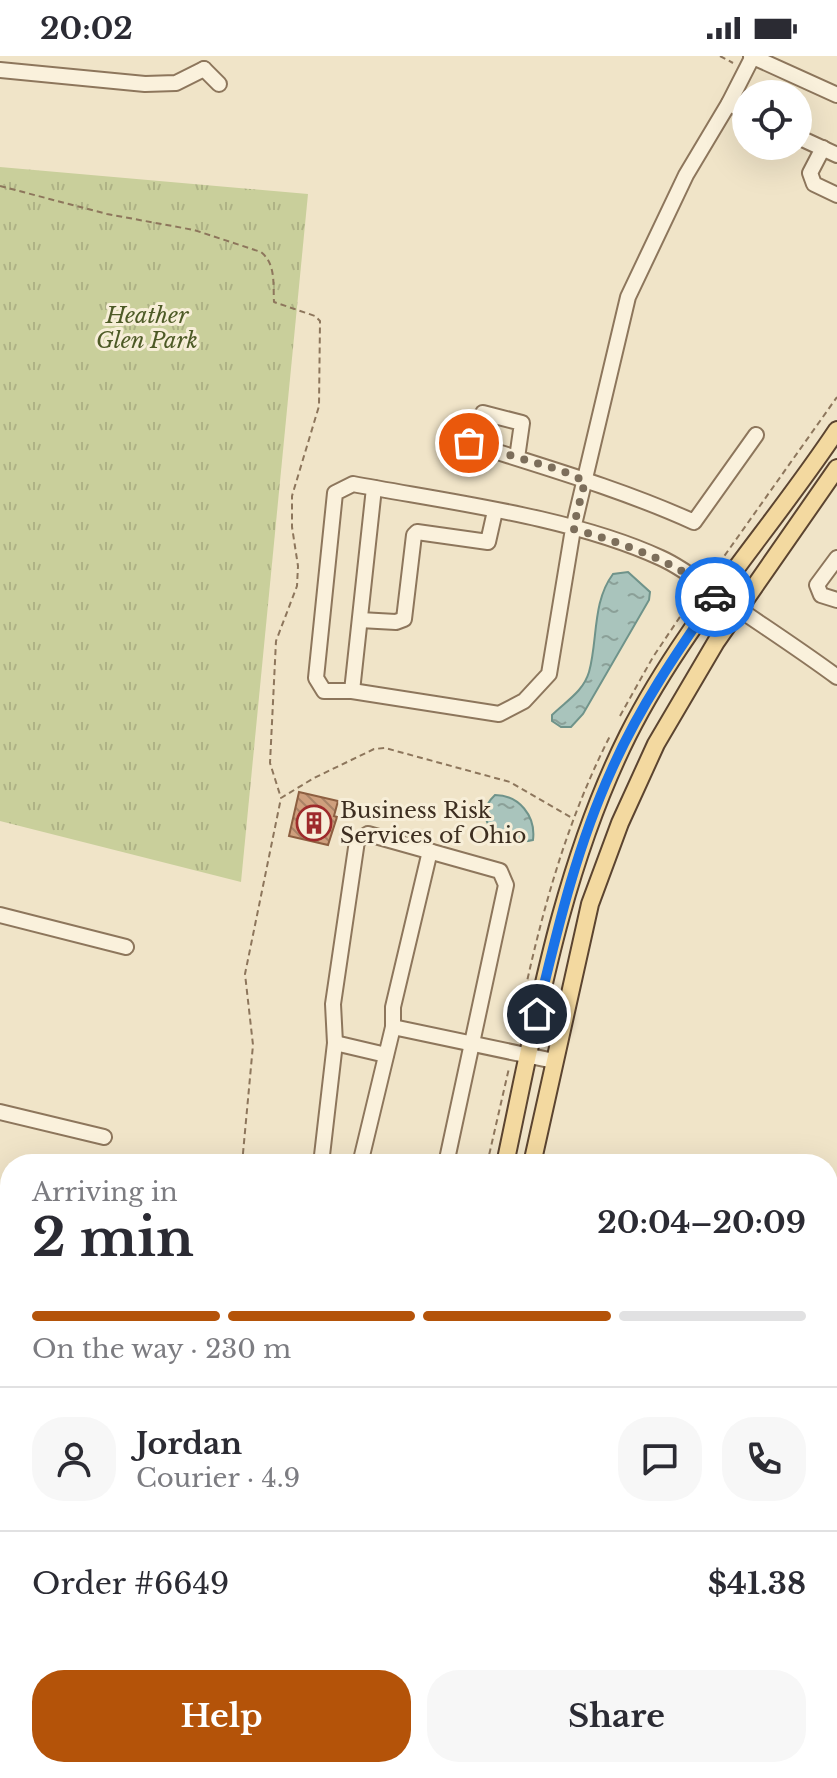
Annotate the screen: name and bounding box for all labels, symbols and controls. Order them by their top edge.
text: 20:02 [40,10,133,47]
map controls [732,80,812,160]
button: locate [732,80,812,160]
park label: Heather Glen Park [96,302,198,354]
pin [435,409,503,477]
icon: bag [447,421,491,465]
courier [675,557,755,637]
icon: car [693,575,737,619]
place label: Business Risk Services of Ohio [340,797,526,849]
building icon: Business Risk Services of Ohio [295,804,333,842]
pin [503,980,571,1048]
icon: home [515,992,559,1036]
text: Arriving in [32,1176,178,1208]
text: 20:04–20:09 [597,1204,806,1241]
text: 2 min [32,1206,194,1270]
text: On the way · 230 m [32,1333,291,1365]
button: person [32,1417,116,1501]
button: chat [618,1417,702,1501]
button: phone [722,1417,806,1501]
text: Jordan [136,1425,242,1462]
text: Courier · 4.9 [136,1462,300,1494]
text: Order #6649 [32,1565,229,1602]
text: $41.38 [708,1565,806,1602]
button: Help [32,1670,411,1762]
button: Share [427,1670,806,1762]

